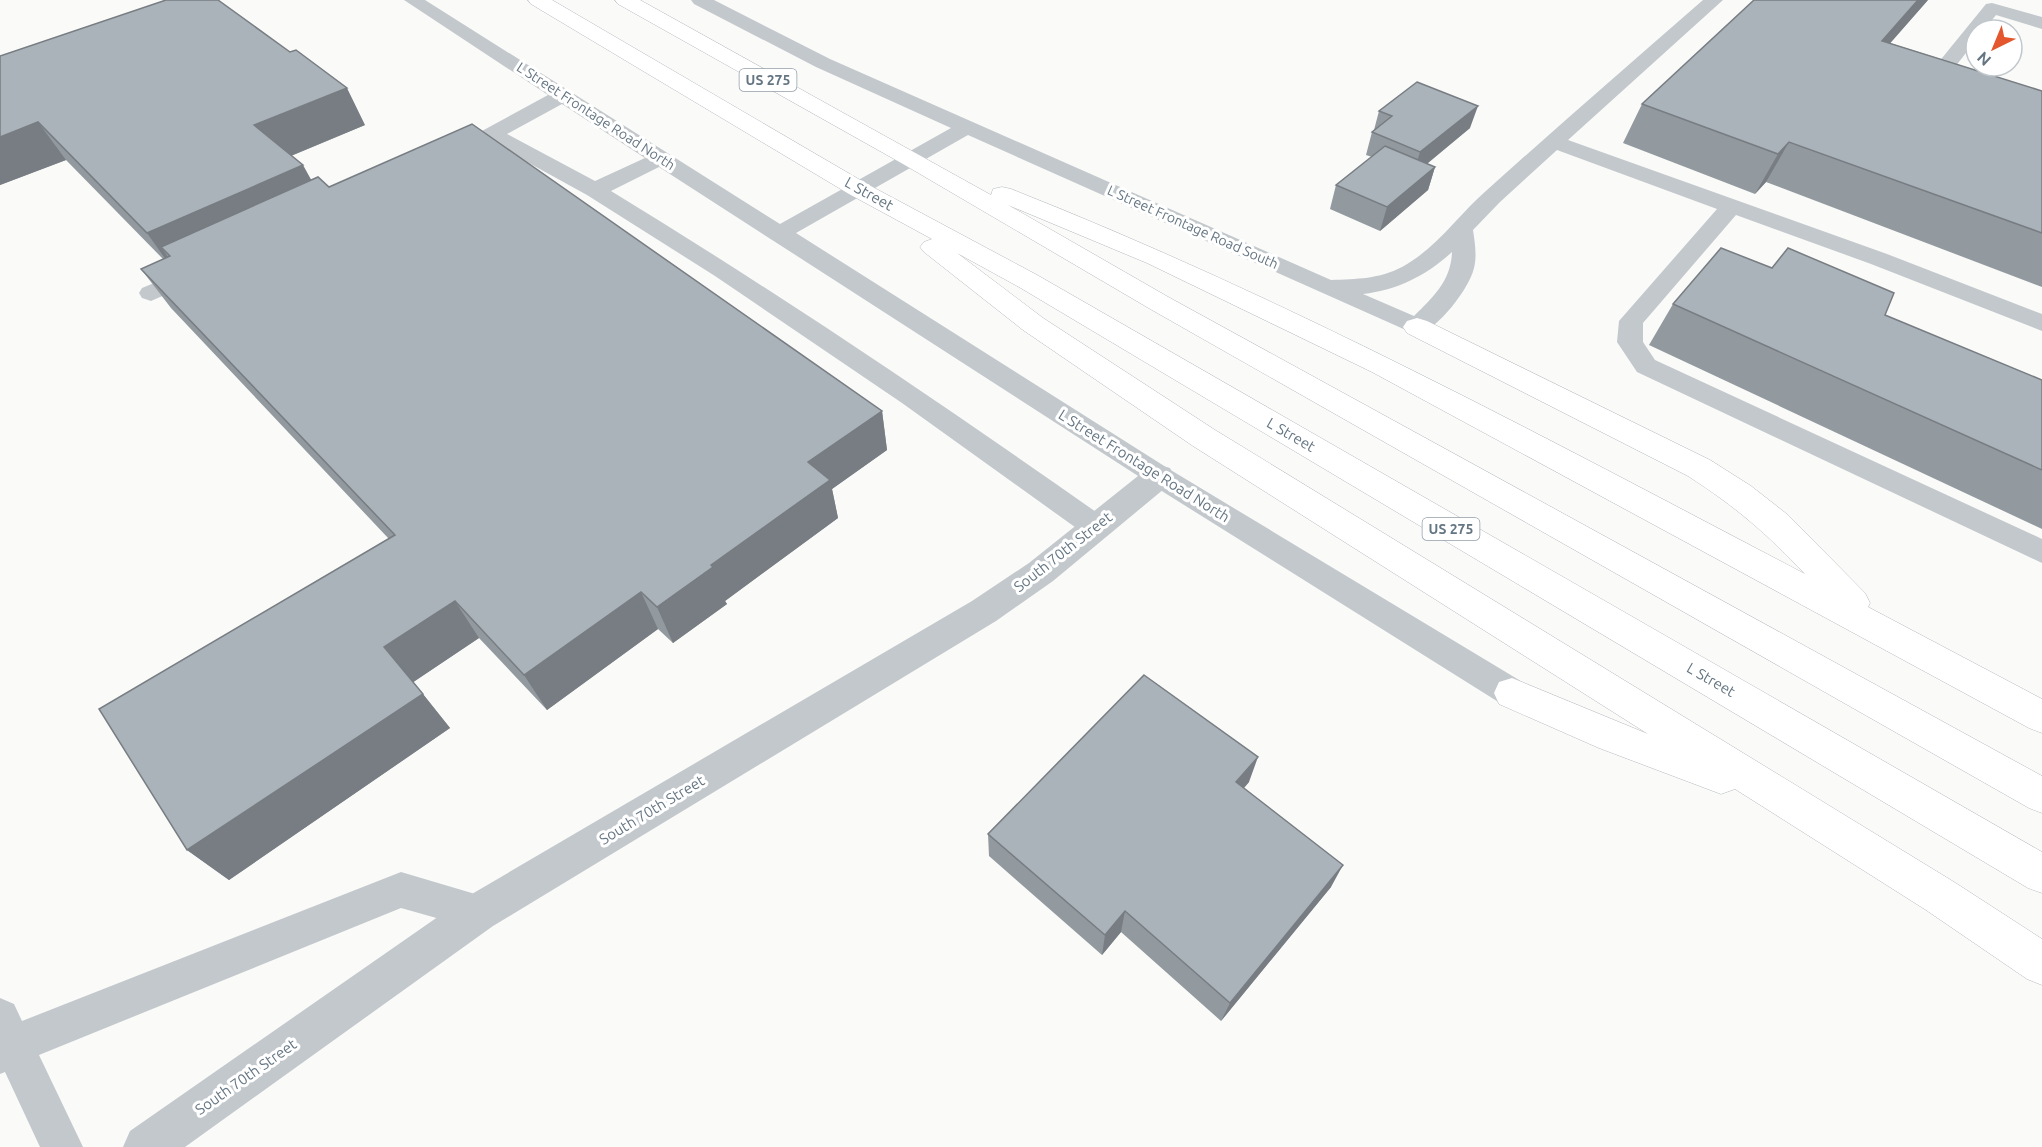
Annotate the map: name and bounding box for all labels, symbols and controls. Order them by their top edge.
north arrow [1964,18,2024,78]
text: N [1973,48,1994,70]
street label: L Street Frontage Road North [514,59,678,173]
road number: US 275 [740,69,796,91]
street label: L Street [842,173,897,214]
street label: L Street Frontage Road South [1105,182,1281,272]
street label: L Street Frontage Road North [1056,406,1233,525]
street label: L Street [1264,414,1319,455]
street label: South 70th Street [1010,508,1115,595]
road number: US 275 [1422,518,1480,540]
street label: L Street [1684,659,1739,700]
street label: South 70th Street [596,771,708,848]
street label: South 70th Street [192,1035,300,1118]

